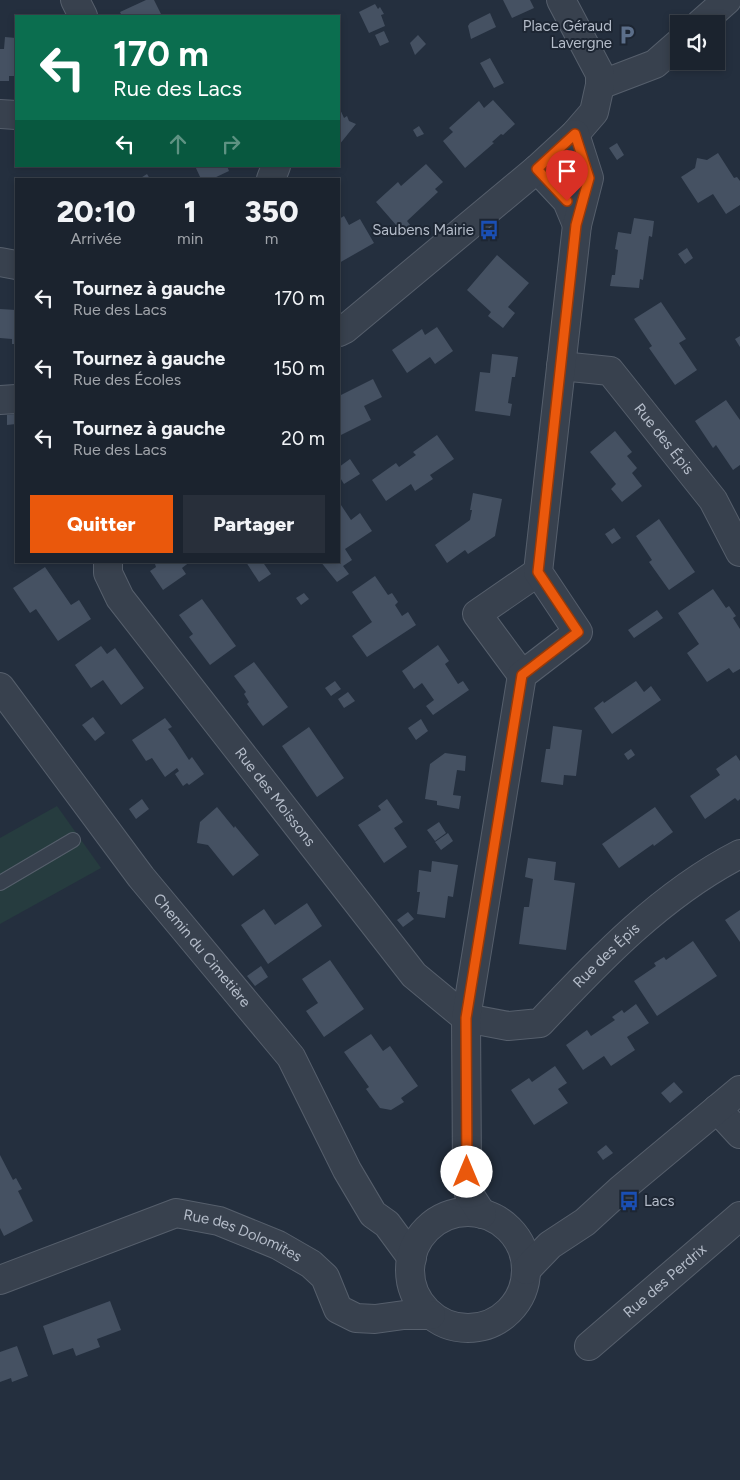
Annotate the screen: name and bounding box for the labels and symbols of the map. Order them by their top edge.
place label: Place Géraud Lavergne [523,17,612,52]
parking icon: Place Géraud Lavergne [616,24,638,46]
pin [546,150,588,201]
bus stop icon: Saubens Mairie [478,219,500,241]
place label: Saubens Mairie [372,221,474,239]
street label: Rue des Épis [630,400,698,478]
street label: Rue des Moissons [231,744,319,850]
street label: Chemin du Cimetière [150,890,255,1011]
street label: Rue des Épis [569,919,643,992]
position arrow [440,1145,492,1197]
bus stop icon: Lacs [618,1190,640,1212]
place label: Lacs [644,1192,675,1210]
street label: Rue des Dolomites [182,1206,305,1266]
street label: Rue des Perdrix [620,1240,710,1321]

